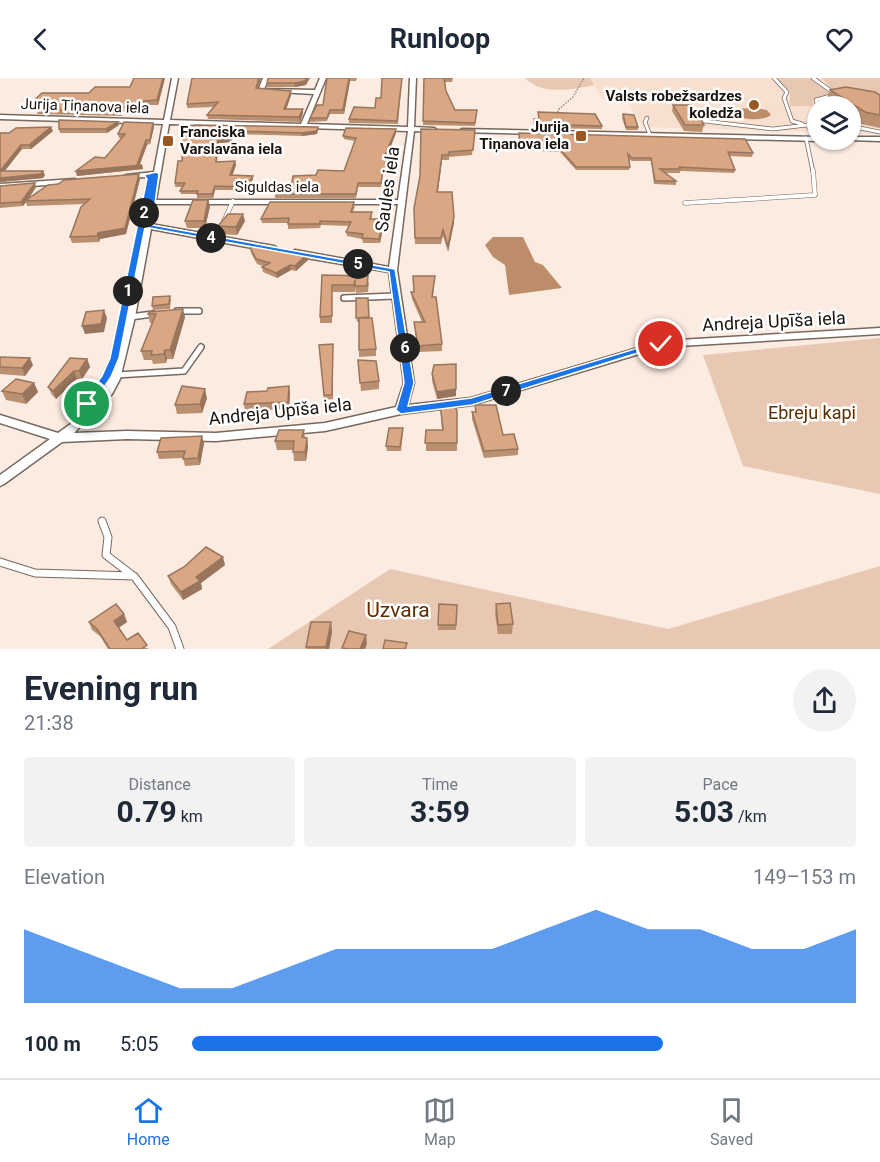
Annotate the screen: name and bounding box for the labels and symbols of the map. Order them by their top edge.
place label: Valsts robežsardzes koledža [606,87,742,122]
street label: Jurija Tiņanova iela [20,95,150,117]
marker: Valsts robežsardzes koledža [747,98,761,112]
place label: Jurija Tiņanova iela [479,118,569,153]
place label: Franciska Varslavāna iela [180,123,282,158]
marker: Jurija Tiņanova iela [574,129,588,143]
marker: Franciska Varslavāna iela [161,134,175,148]
street label: Saules iela [371,145,403,233]
street label: Siguldas iela [235,178,319,196]
pin: 2 [129,198,159,228]
pin: 4 [196,223,226,253]
pin: 5 [343,249,373,279]
pin: 1 [113,276,143,306]
street label: Andreja Upīša iela [702,307,846,335]
pin [635,318,686,369]
pin: 6 [390,333,420,363]
pin: 7 [491,376,521,406]
pin [61,378,112,429]
street label: Andreja Upīša iela [207,393,353,429]
park label: Ebreju kapi [768,402,856,423]
park label: Uzvara [366,598,430,622]

